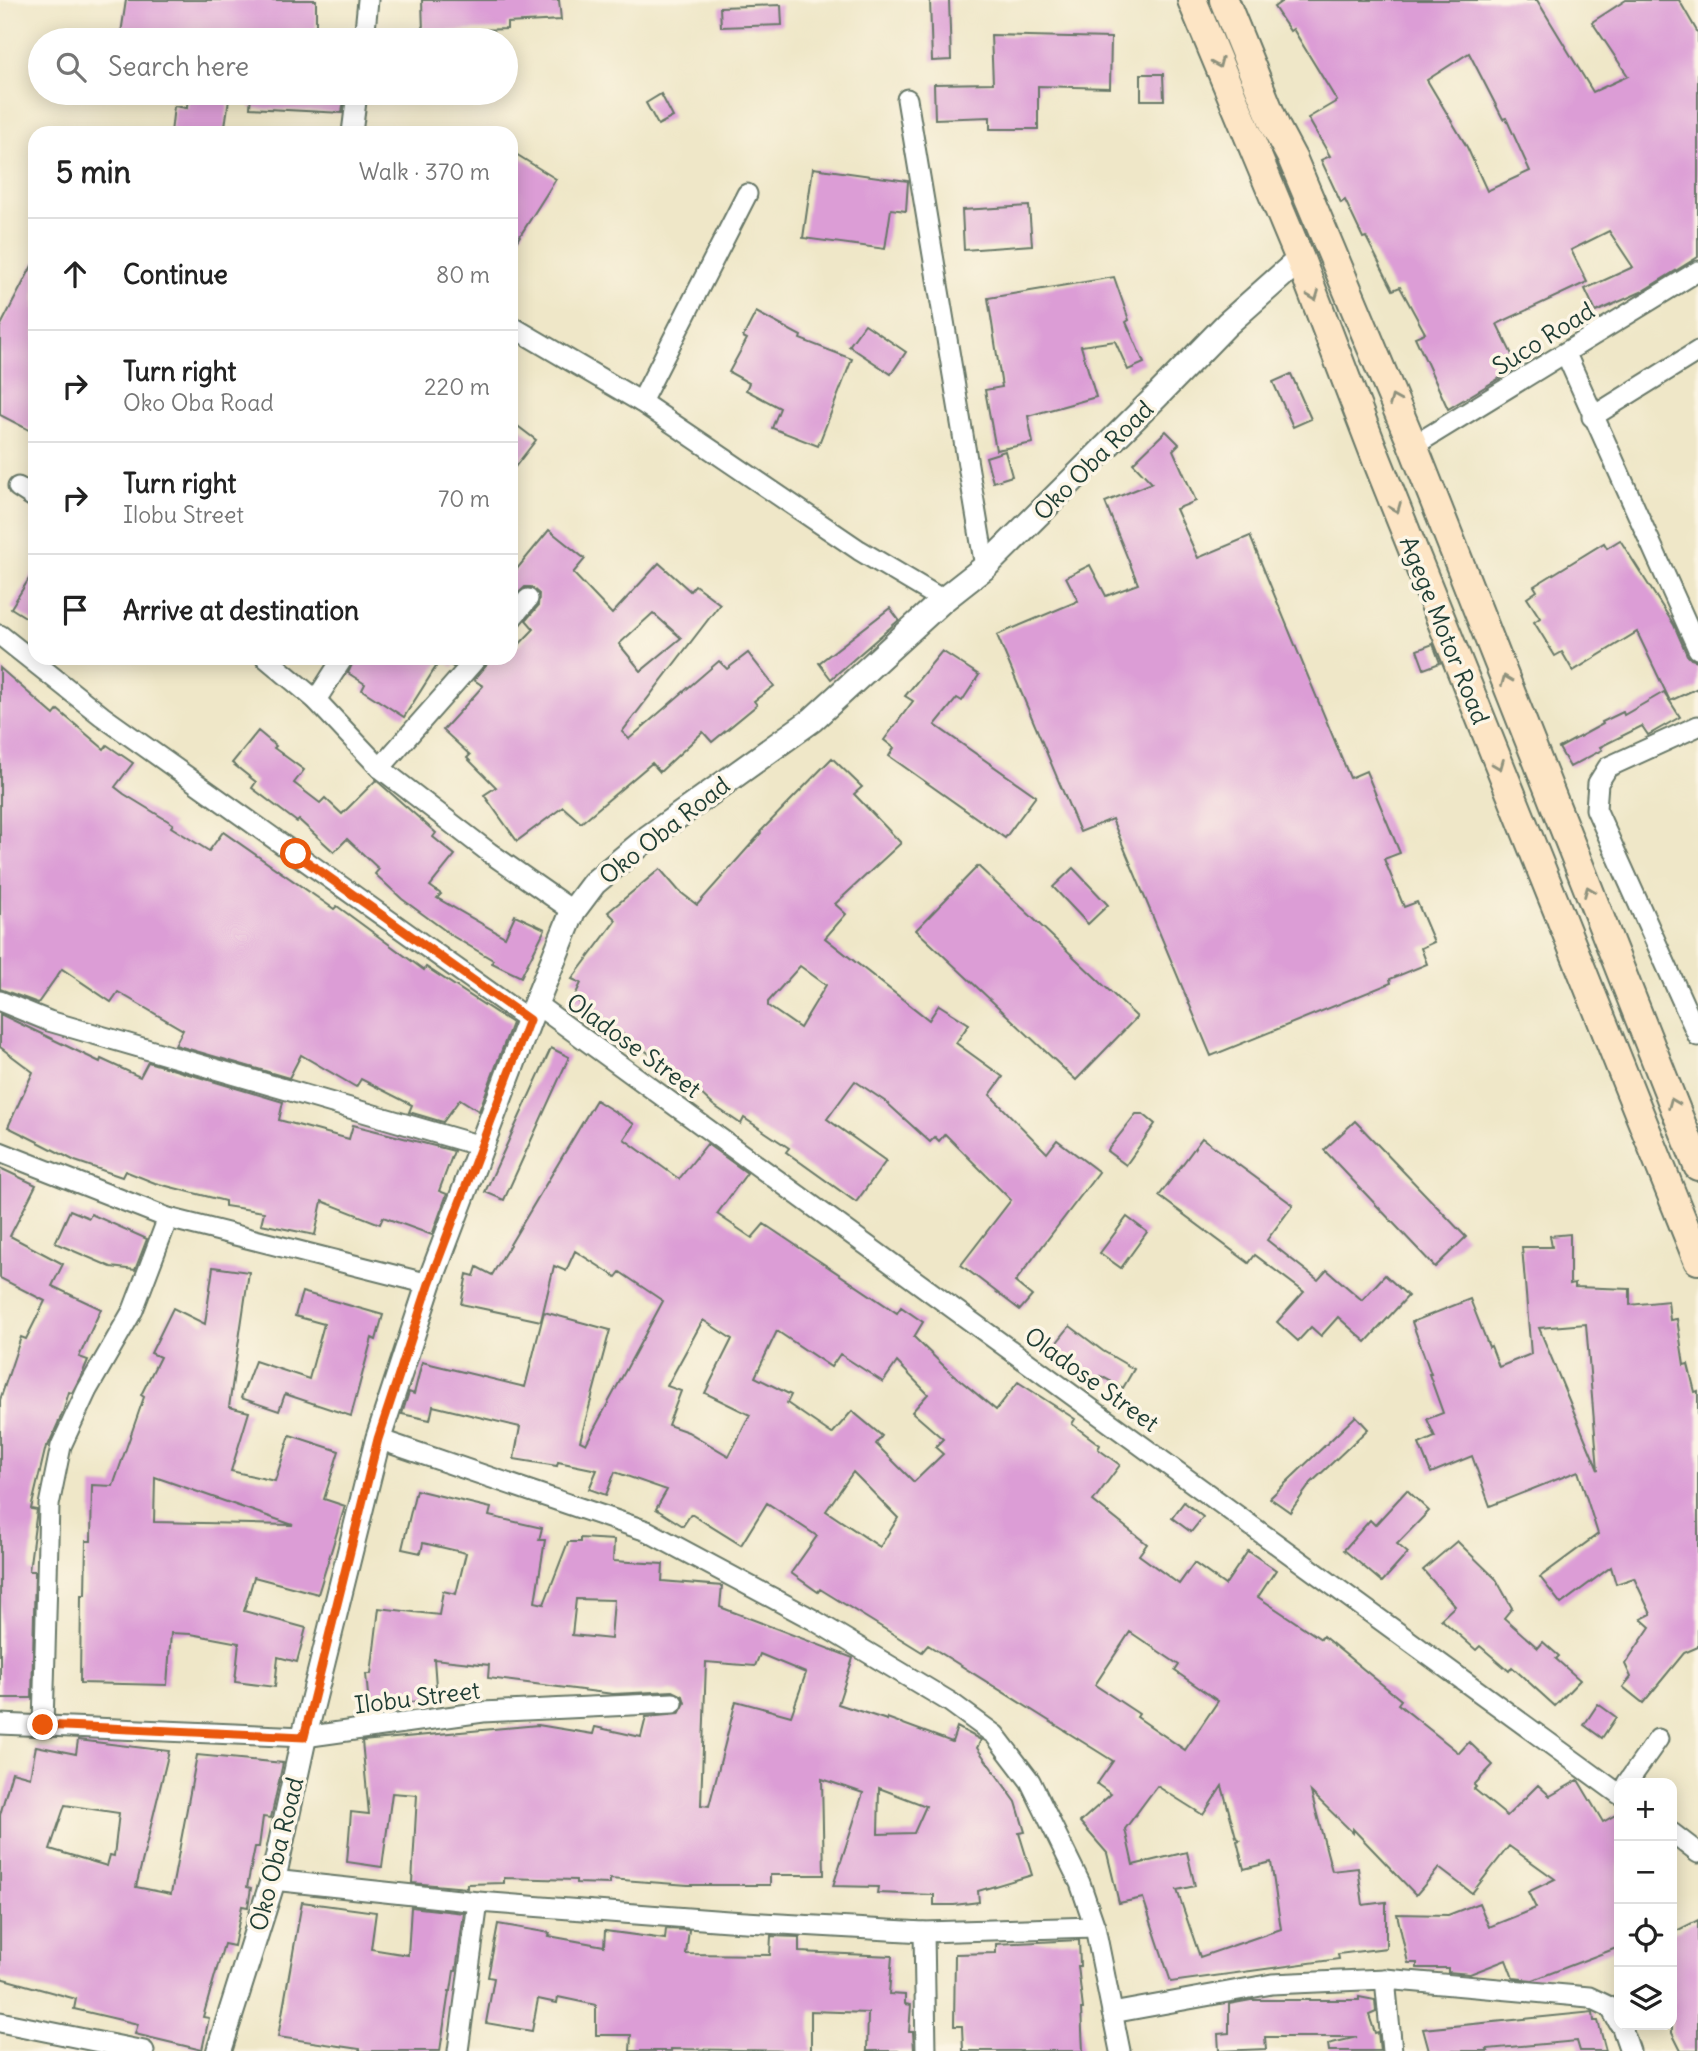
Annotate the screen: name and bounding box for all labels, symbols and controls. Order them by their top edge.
search box [28,28,518,105]
icon: search [52,48,90,86]
text: Search here [108,50,249,83]
one-way arrow [1210,56,1224,68]
text: 5 min [56,153,131,191]
text: Walk · 370 m [359,157,490,186]
icon: ahead [56,255,94,293]
text: Continue [123,258,228,291]
text: 80 m [436,260,490,289]
one-way arrow [1306,289,1320,301]
street label: Suco Road [1486,295,1600,381]
text: Turn right [123,355,236,388]
icon: right [56,367,94,405]
text: 220 m [424,372,490,401]
text: Oko Oba Road [123,388,274,417]
street label: Oko Oba Road [1027,394,1159,526]
one-way arrow [1388,395,1402,407]
text: Turn right [123,467,236,500]
icon: right [56,479,94,517]
text: 70 m [438,484,490,513]
text: Ilobu Street [123,500,244,529]
one-way arrow [1388,501,1402,513]
street label: Agege Motor Road [1394,532,1496,728]
icon: arrive [56,591,94,629]
text: Arrive at destination [123,594,359,627]
one-way arrow [1500,674,1514,686]
one-way arrow [1491,758,1505,770]
street label: Oko Oba Road [593,770,735,890]
route start [280,838,311,869]
one-way arrow [1584,886,1598,898]
street label: Oladose Street [561,986,707,1104]
one-way arrow [1667,1097,1681,1109]
street label: Oladose Street [1019,1320,1165,1438]
street label: Ilobu Street [352,1674,482,1720]
route end [27,1709,58,1740]
street label: Oko Oba Road [242,1774,310,1934]
map controls [1614,1778,1677,2030]
button: + [1614,1778,1677,1841]
button: − [1614,1841,1677,1904]
button: locate [1614,1904,1677,1967]
button: layers [1614,1967,1677,2030]

